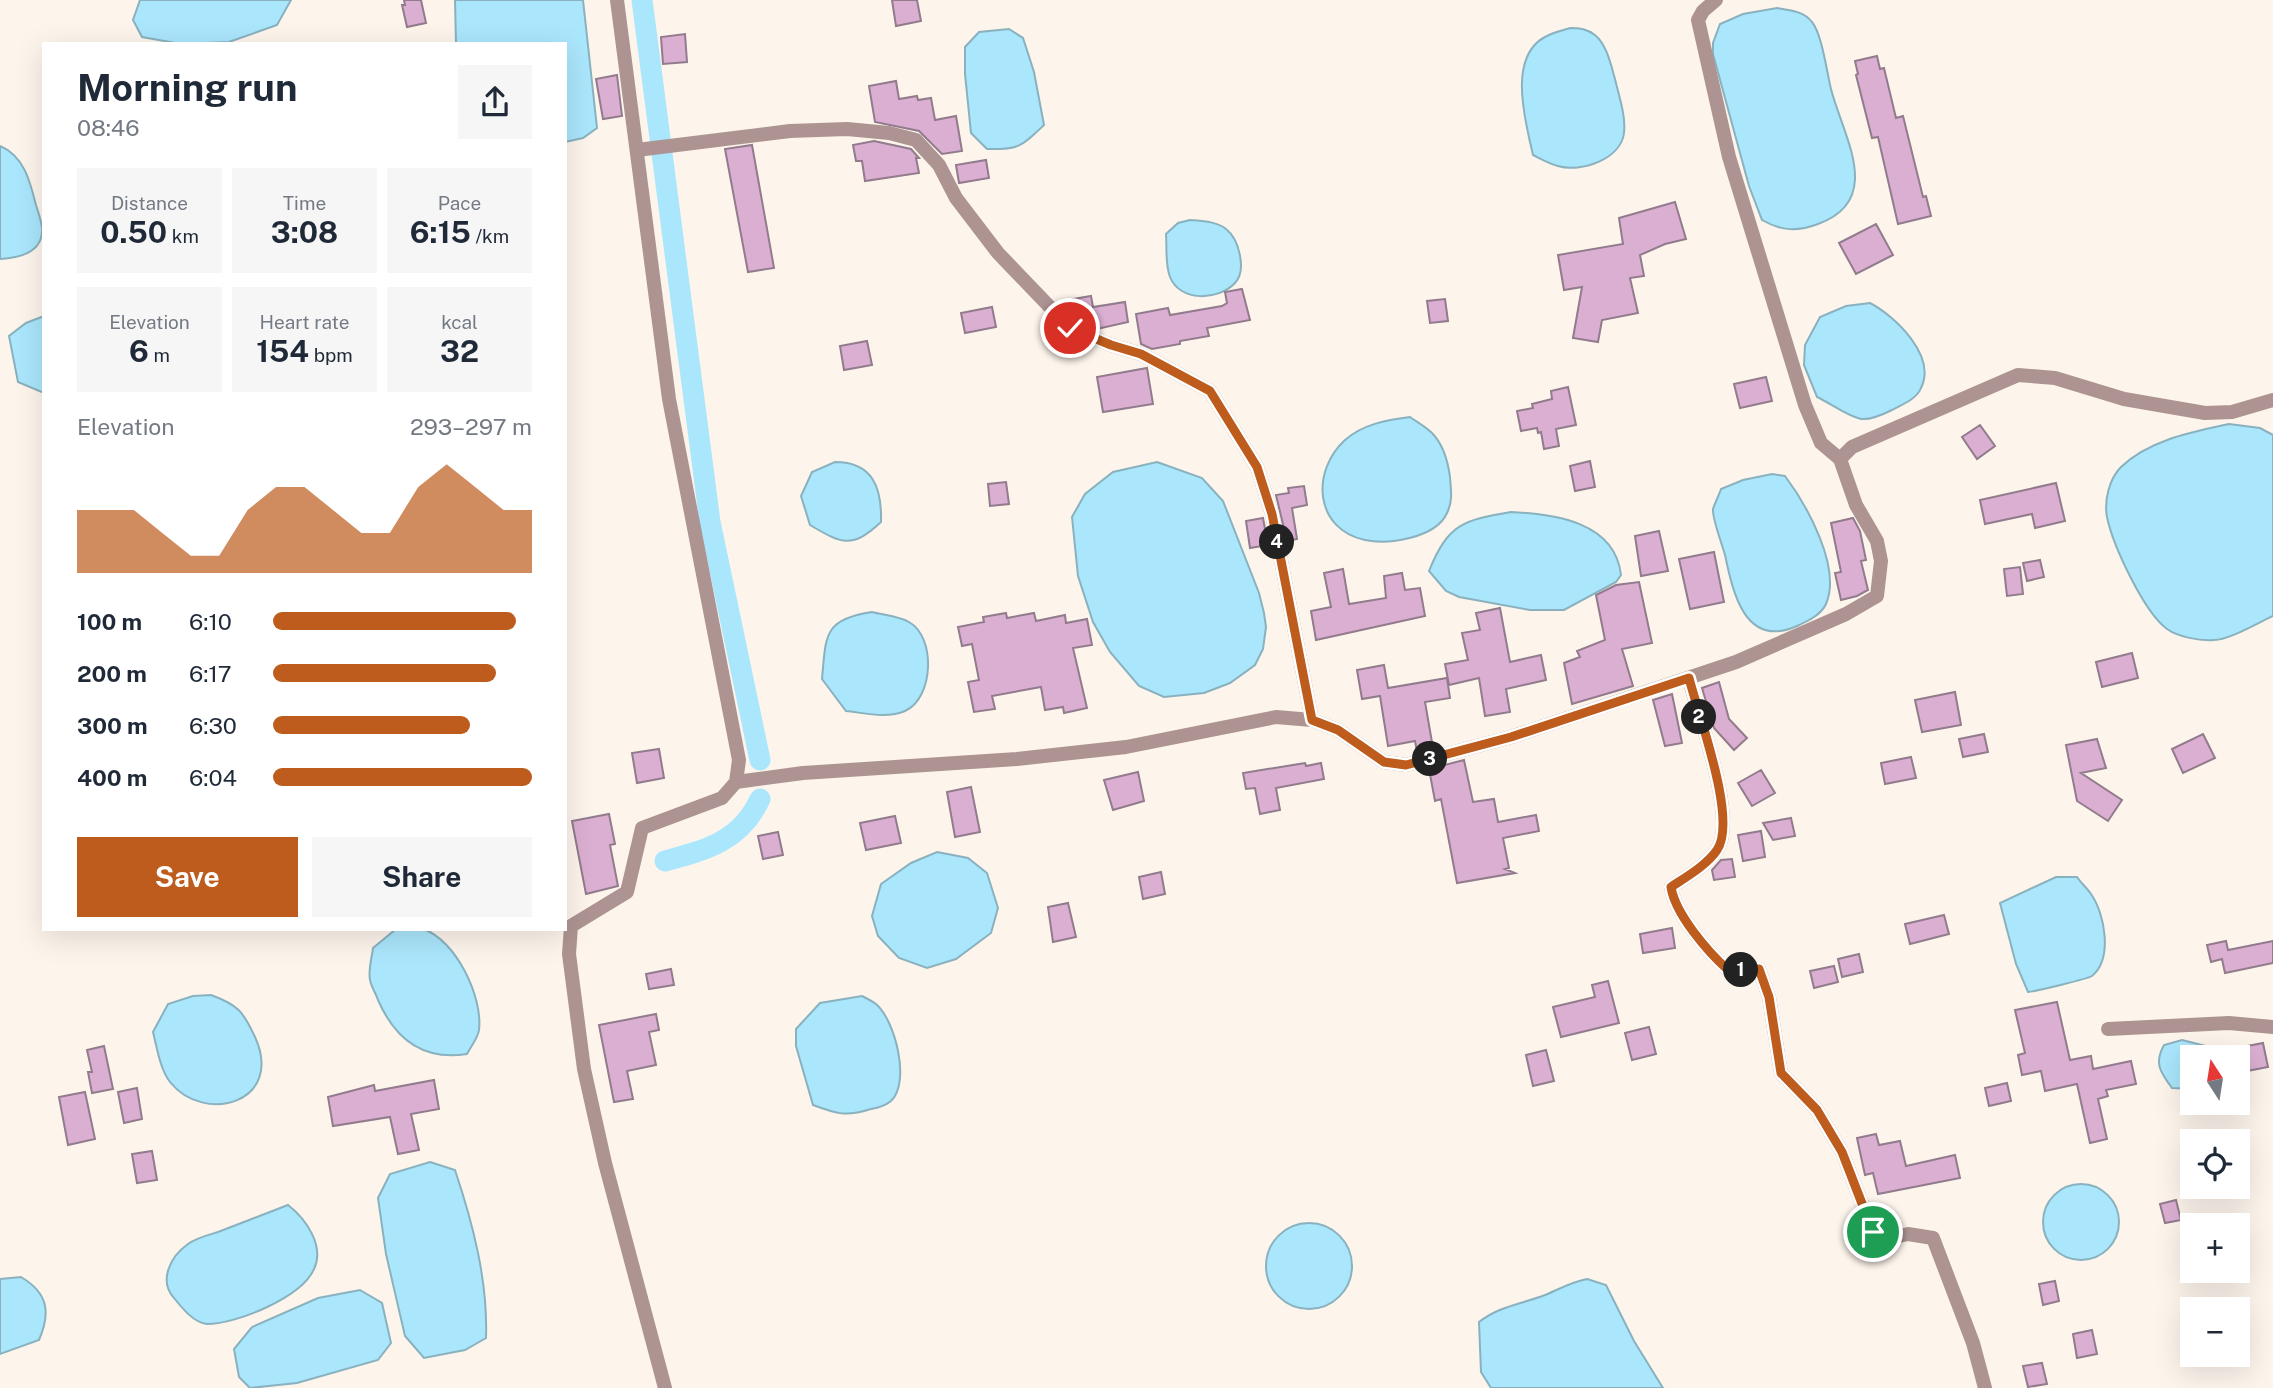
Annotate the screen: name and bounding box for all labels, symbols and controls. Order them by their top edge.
text: Morning run [77,65,298,110]
button: share [458,65,532,139]
text: 08:46 [77,114,140,141]
text: Distance [111,192,188,214]
text: Time [283,192,326,214]
text: Pace [438,192,481,214]
text: 0.50 [100,214,167,250]
text: 3:08 [271,214,338,250]
text: 6:15 [410,214,471,250]
text: km [167,225,199,247]
text: /km [471,225,509,247]
pin [1040,298,1100,358]
icon: check [1051,309,1089,347]
text: Elevation [109,311,190,333]
text: Heart rate [260,311,349,333]
text: kcal [441,311,478,333]
text: 6 [129,333,149,369]
text: 154 [256,333,309,369]
text: 32 [440,333,479,369]
text: m [149,344,170,366]
text: bpm [309,344,353,366]
text: Elevation [77,413,175,440]
text: 293–297 m [410,413,532,440]
pin: 4 [1260,524,1294,560]
text: 4 [1270,530,1283,552]
text: 100 m [77,608,142,635]
text: 6:10 [189,608,232,635]
text: 200 m [77,660,147,687]
text: 6:17 [189,660,232,687]
pin: 2 [1682,700,1716,734]
text: 2 [1692,705,1705,727]
text: 300 m [77,712,148,739]
text: 6:30 [189,712,237,739]
pin: 3 [1412,742,1448,776]
text: 3 [1423,747,1436,769]
text: 400 m [77,764,147,791]
text: 6:04 [189,764,237,791]
button: Save [77,837,298,917]
button: Share [312,837,532,917]
pin: 1 [1724,953,1758,988]
text: 1 [1736,958,1745,980]
north arrow [2180,1045,2250,1115]
map controls [2180,1045,2250,1367]
button: locate [2180,1129,2250,1199]
pin [1843,1202,1903,1262]
icon: arrive [1854,1213,1892,1251]
button: + [2180,1213,2250,1283]
button: − [2180,1297,2250,1367]

